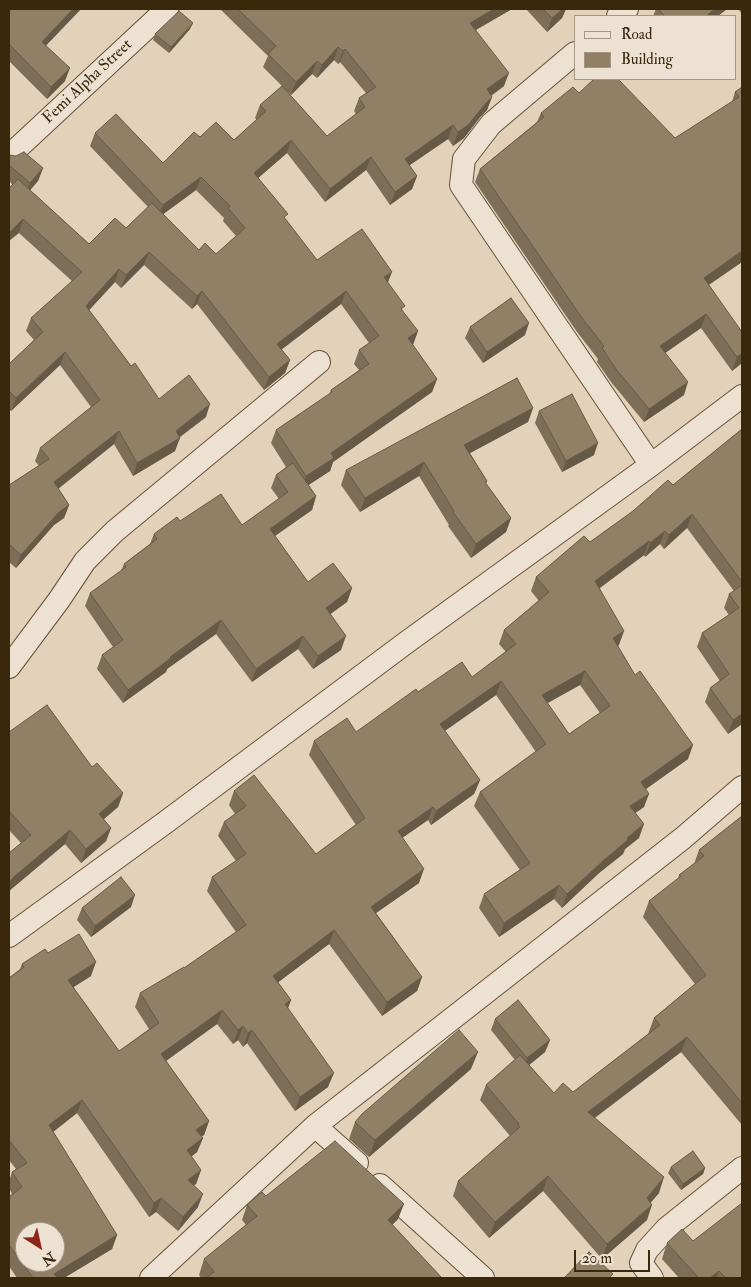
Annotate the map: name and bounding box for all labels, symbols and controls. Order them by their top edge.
legend [574,15,736,80]
text: Road [621,25,652,44]
street label: Femi Alpha Street [39,36,137,128]
text: Building [621,50,673,69]
north arrow [15,1222,65,1272]
scale bar [576,1240,652,1272]
text: N [38,1248,58,1269]
text: 20 m [582,1249,612,1268]

